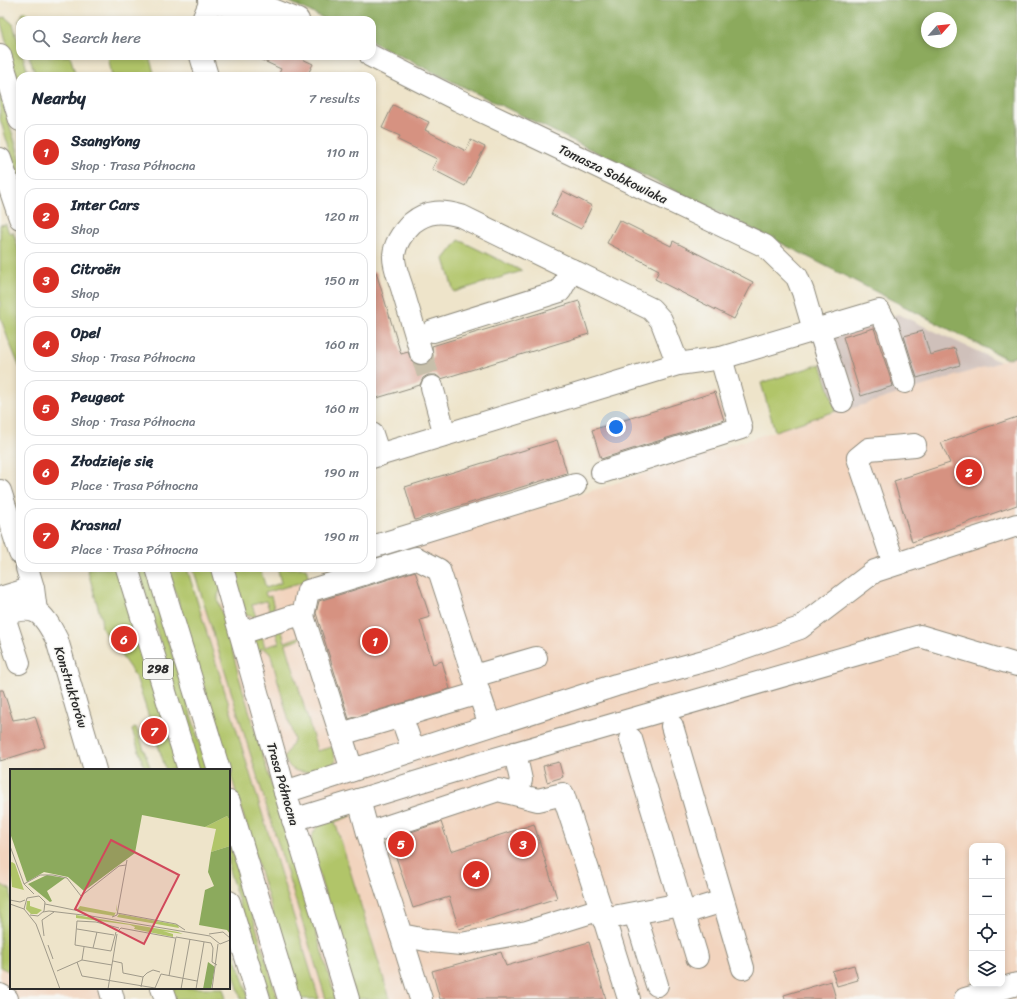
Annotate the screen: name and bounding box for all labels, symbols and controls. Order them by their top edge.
north arrow [921,12,957,48]
search box [16,16,376,60]
text: Search here [62,25,141,51]
icon: search [30,27,52,49]
text: Nearby [32,83,86,113]
text: 7 results [309,87,360,110]
text: SsangYong [71,128,140,154]
street label: Tomasza Sobkowiaka [554,138,672,211]
text: 1 [43,141,49,164]
text: 110 m [326,141,359,164]
text: Shop · Trasa Północna [71,154,196,177]
text: Inter Cars [71,192,139,218]
text: 2 [42,205,50,228]
text: 120 m [324,205,359,228]
text: Shop [71,218,99,241]
text: Citroën [71,256,121,282]
text: 3 [42,269,50,292]
text: 150 m [324,269,359,292]
text: Shop [71,282,99,305]
text: Opel [71,320,101,346]
text: 4 [42,333,50,356]
text: 160 m [324,333,359,356]
text: Shop · Trasa Północna [71,346,196,369]
text: Peugeot [71,384,125,410]
text: 5 [42,397,50,420]
text: 160 m [324,397,359,420]
text: Shop · Trasa Północna [71,410,196,433]
your location [606,417,626,437]
text: Złodzieje się [71,448,154,474]
pin: 2 [956,457,982,487]
text: 6 [42,461,50,484]
text: 190 m [324,461,359,484]
text: Place · Trasa Północna [71,474,198,497]
text: Krasnal [71,512,121,538]
text: 7 [42,525,50,548]
text: 190 m [324,525,359,548]
text: Place · Trasa Północna [71,538,198,561]
pin: 6 [111,624,137,654]
pin: 1 [362,626,388,656]
street label: Konstruktorów [48,643,94,731]
road number: 298 [143,659,173,679]
pin: 7 [141,716,167,746]
street label: Trasa Północna [260,740,306,829]
inset map [10,769,230,989]
pin: 5 [388,829,414,859]
pin: 3 [510,829,536,859]
map controls [969,843,1005,987]
button: + [969,843,1005,879]
pin: 4 [463,859,489,889]
button: − [969,879,1005,915]
button: locate [969,915,1005,951]
button: layers [969,951,1005,987]

